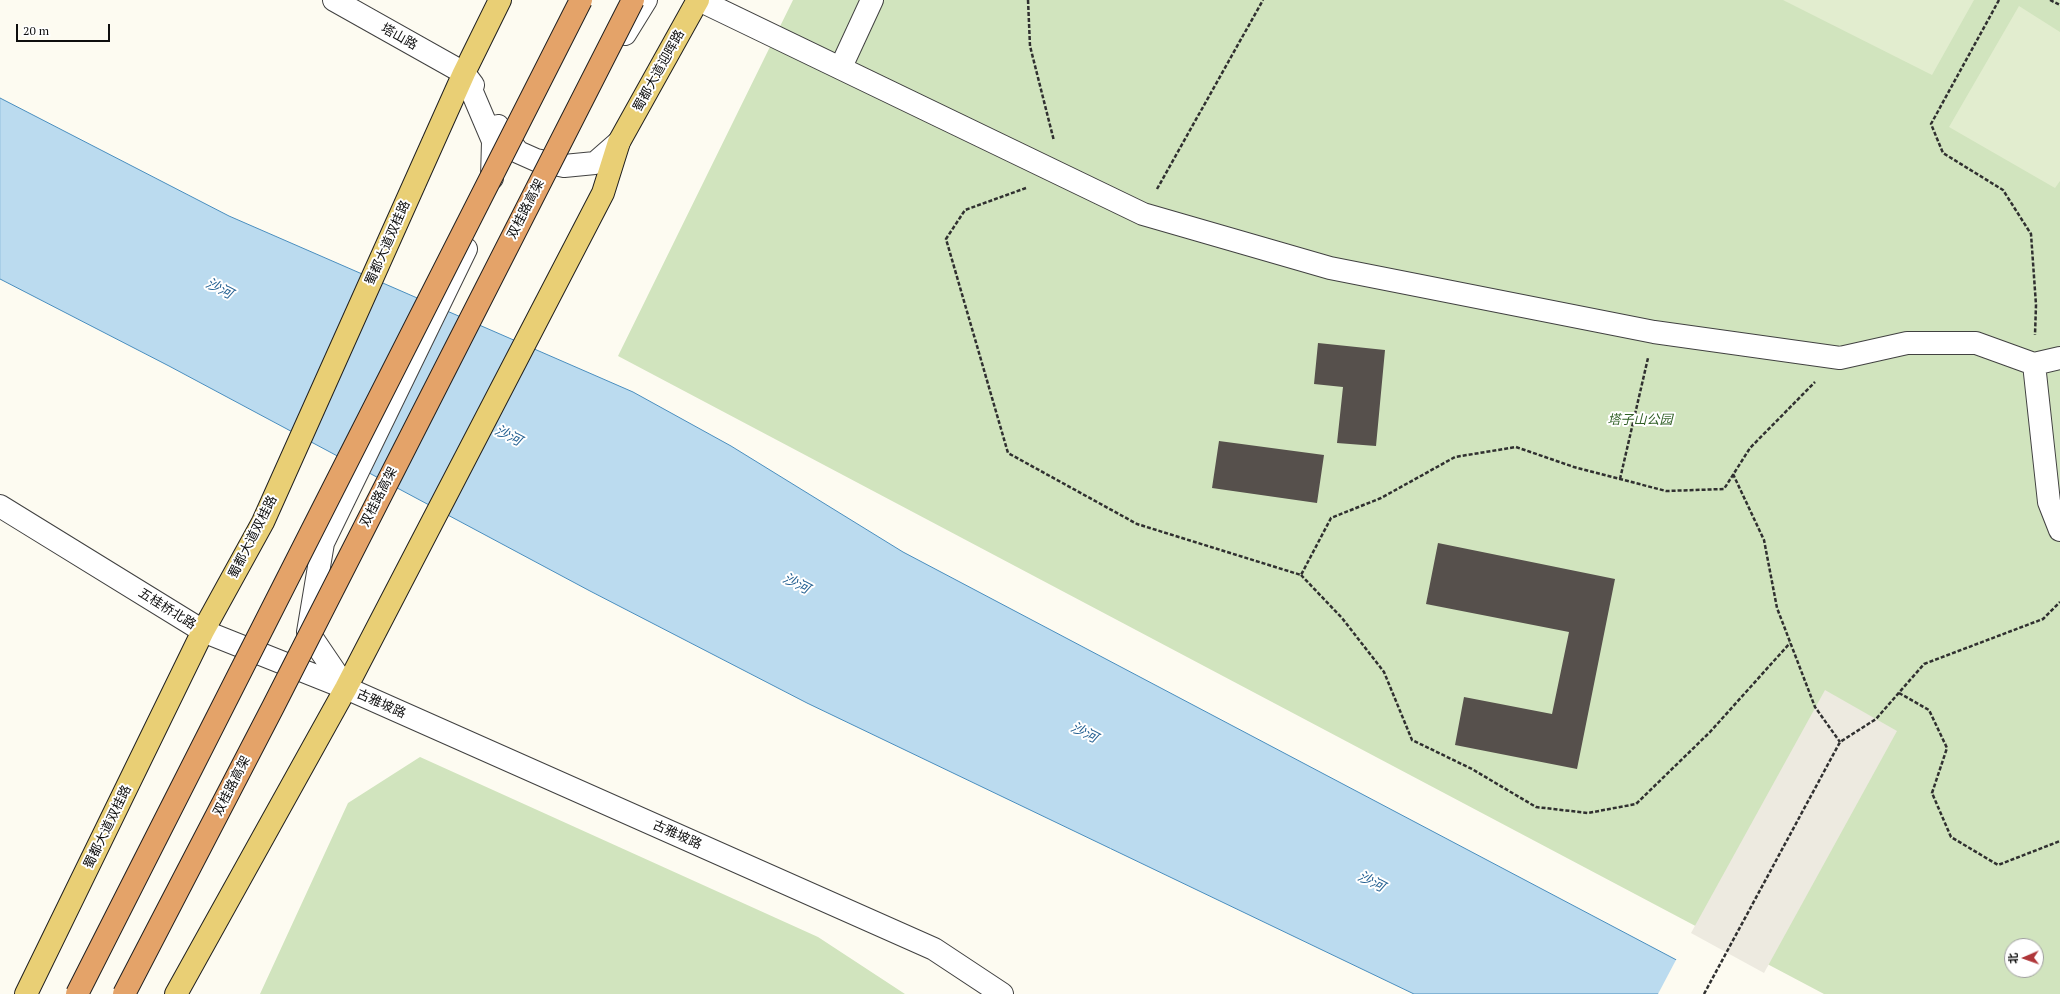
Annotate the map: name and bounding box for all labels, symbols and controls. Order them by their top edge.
scale bar [18,16,112,42]
street label: 塔山路 [378,21,420,53]
text: 20 m [23,23,49,38]
street label: 蜀都大道迎晖路 [630,27,688,115]
street label: 双桂路高架 [504,177,548,241]
street label: 蜀都大道双桂路 [362,198,414,288]
water label: 沙河 [203,275,235,303]
park label: 塔子山公园 [1608,412,1672,428]
water label: 沙河 [492,422,524,450]
street label: 双桂路高架 [357,465,401,529]
street label: 蜀都大道双桂路 [225,493,281,581]
water label: 沙河 [780,570,812,598]
street label: 五桂桥北路 [135,585,199,633]
street label: 古雅坡路 [354,686,408,722]
water label: 沙河 [1068,719,1100,747]
street label: 双桂路高架 [210,754,254,818]
street label: 蜀都大道双桂路 [81,783,135,871]
street label: 古雅坡路 [650,817,704,853]
water label: 沙河 [1355,868,1387,896]
north arrow [2004,938,2044,978]
text: 北 [2006,953,2020,964]

